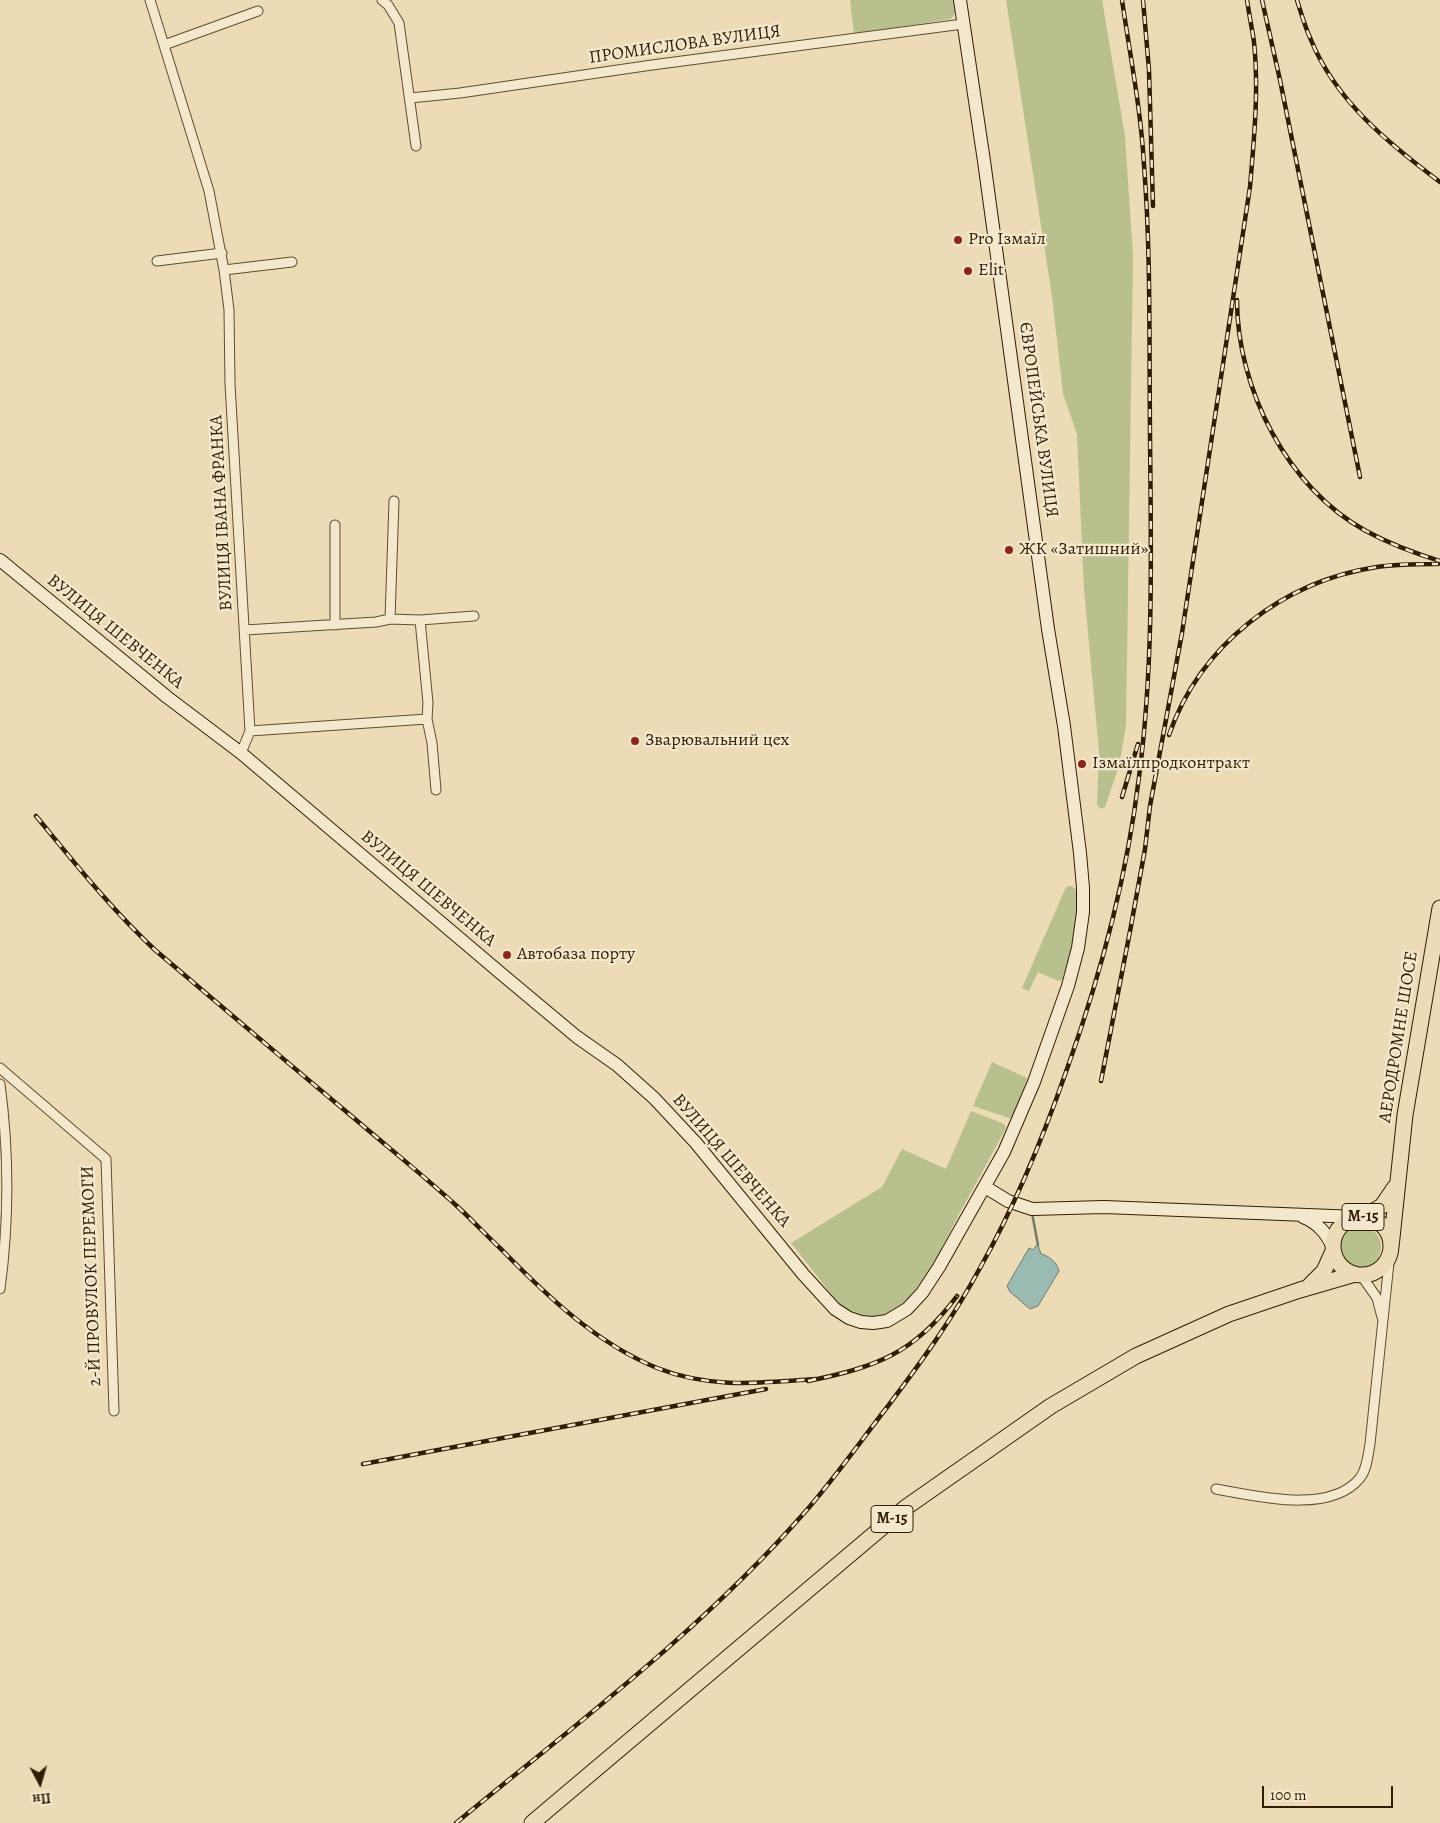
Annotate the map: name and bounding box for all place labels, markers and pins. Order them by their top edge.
place label: Pro Ізмаїл [968,229,1046,251]
marker: Pro Ізмаїл [952,234,964,246]
place label: Elit [978,260,1004,282]
marker: Elit [962,265,974,277]
place label: ЖК «Затишний» [1019,539,1148,561]
marker: ЖК «Затишний» [1003,544,1015,556]
place label: Зварювальний цех [645,730,789,752]
marker: Зварювальний цех [629,735,641,747]
place label: Ізмаїлпродконтракт [1092,753,1250,775]
marker: Ізмаїлпродконтракт [1076,758,1088,770]
place label: Автобаза порту [517,944,635,966]
marker: Автобаза порту [501,949,513,961]

